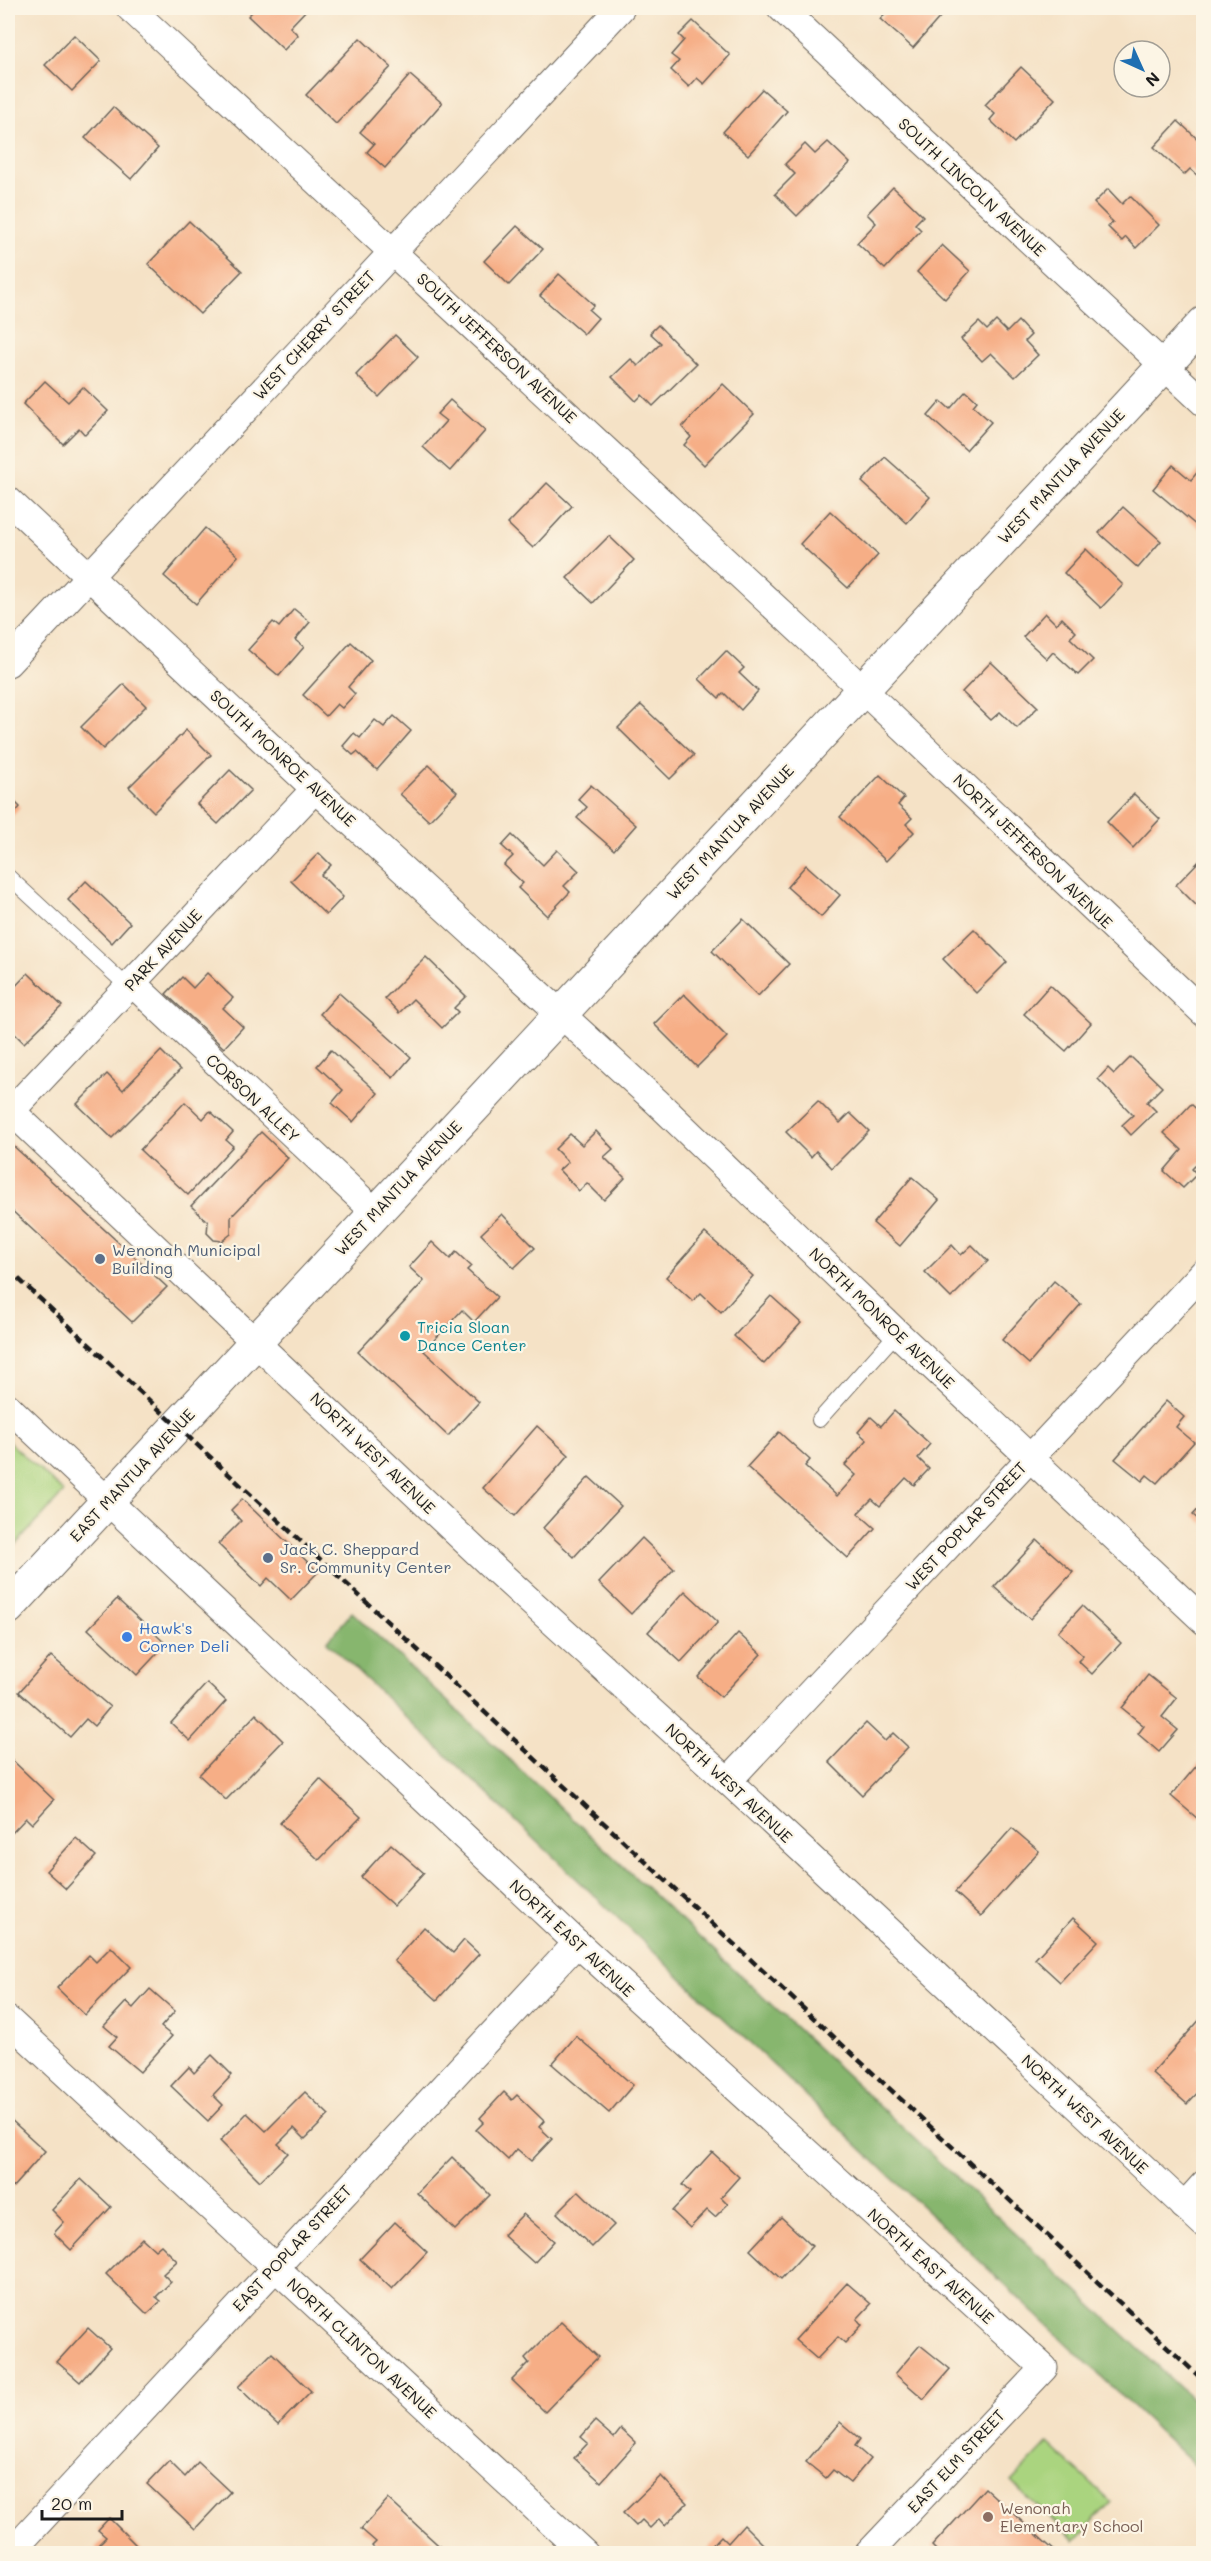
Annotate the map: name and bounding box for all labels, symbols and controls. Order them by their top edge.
north arrow [1112,39,1172,99]
text: N [1141,68,1165,92]
street label: SOUTH LINCOLN AVENUE [894,113,1051,261]
street label: WEST CHERRY STREET [248,265,379,404]
street label: SOUTH JEFFERSON AVENUE [413,268,582,427]
street label: WEST MANTUA AVENUE [992,404,1129,548]
street label: SOUTH MONROE AVENUE [206,684,361,831]
street label: WEST MANTUA AVENUE [661,760,798,904]
street label: NORTH JEFFERSON AVENUE [949,769,1118,932]
street label: PARK AVENUE [119,904,206,995]
street label: CORSON ALLEY [202,1049,305,1146]
street label: WEST MANTUA AVENUE [329,1116,466,1260]
place label: Wenonah Municipal Building [112,1239,261,1278]
street label: NORTH MONROE AVENUE [805,1243,960,1393]
marker: Wenonah Municipal Building [93,1252,107,1266]
place label: Tricia Sloan Dance Center [417,1316,526,1355]
marker: Tricia Sloan Dance Center [398,1329,412,1343]
street label: NORTH WEST AVENUE [306,1387,440,1518]
street label: EAST MANTUA AVENUE [64,1404,199,1546]
street label: WEST POPLAR STREET [900,1457,1031,1595]
place label: Jack C. Sheppard Sr. Community Center [280,1538,452,1577]
marker: Jack C. Sheppard Sr. Community Center [261,1551,275,1565]
place label: Hawk's Corner Deli [139,1617,230,1656]
marker: Hawk's Corner Deli [120,1630,134,1644]
street label: NORTH WEST AVENUE [661,1718,797,1847]
street label: NORTH EAST AVENUE [505,1874,639,2001]
street label: NORTH WEST AVENUE [1017,2049,1153,2178]
street label: EAST POPLAR STREET [227,2180,356,2315]
street label: NORTH EAST AVENUE [864,2203,999,2328]
street label: NORTH CLINTON AVENUE [283,2273,442,2423]
street label: EAST ELM STREET [902,2404,1009,2517]
scale bar [42,2483,122,2521]
text: 20 m [51,2491,92,2515]
place label: Wenonah Elementary School [1000,2497,1144,2536]
marker: Wenonah Elementary School [981,2510,995,2524]

